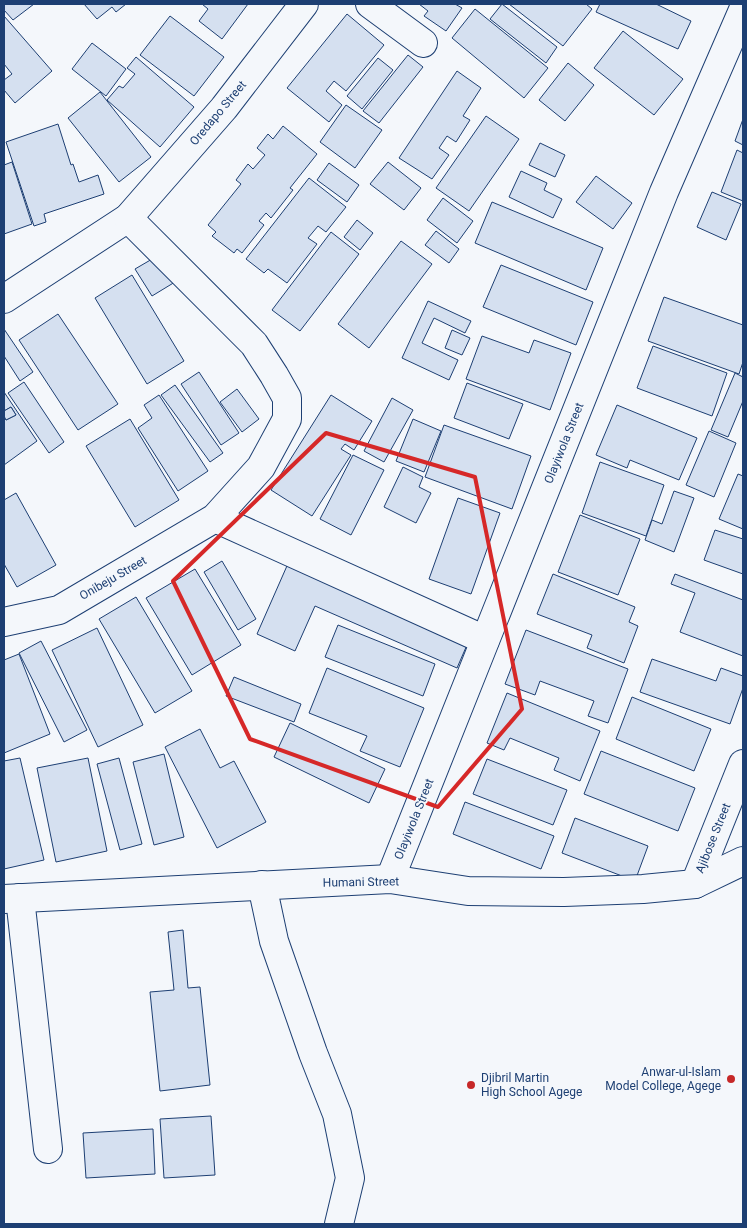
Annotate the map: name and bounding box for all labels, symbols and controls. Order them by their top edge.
street label: Oredapo Street [187,78,249,148]
street label: Olayiwola Street [541,400,587,486]
street label: Onibeju Street [77,553,149,603]
street label: Olayiwola Street [391,776,437,862]
street label: Ajibose Street [693,801,733,875]
street label: Humani Street [323,874,399,890]
place label: Anwar-ul-Islam Model College, Agege [605,1065,721,1093]
place label: Djibril Martin High School Agege [481,1071,582,1099]
marker: Anwar-ul-Islam Model College, Agege [725,1073,737,1085]
marker: Djibril Martin High School Agege [465,1079,477,1091]

